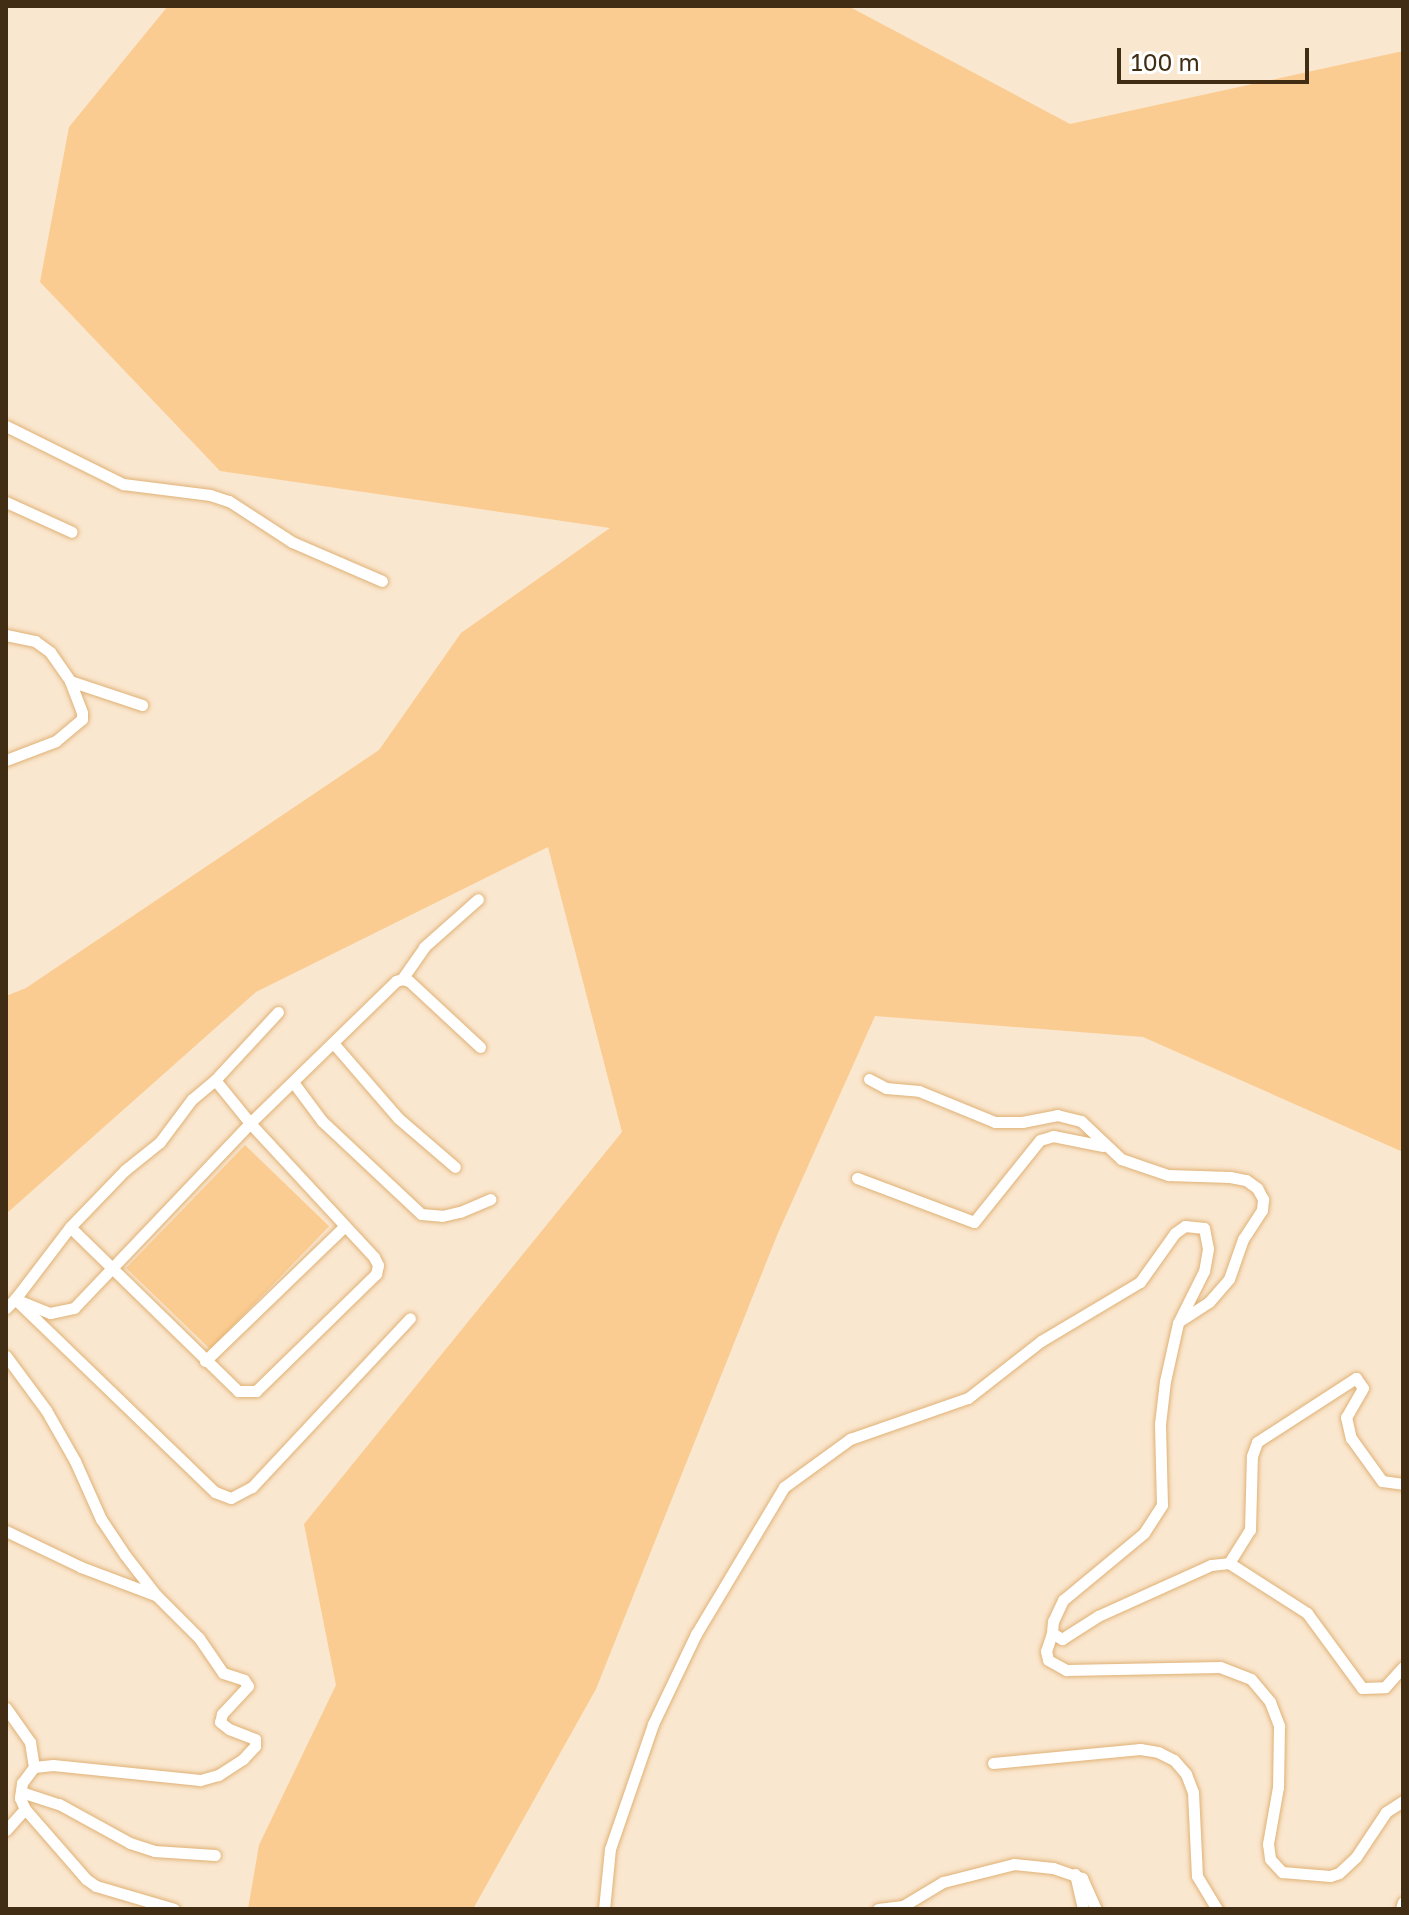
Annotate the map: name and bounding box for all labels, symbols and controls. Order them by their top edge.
scale bar [1121,32,1313,82]
text: 100 m [1131,47,1200,76]

